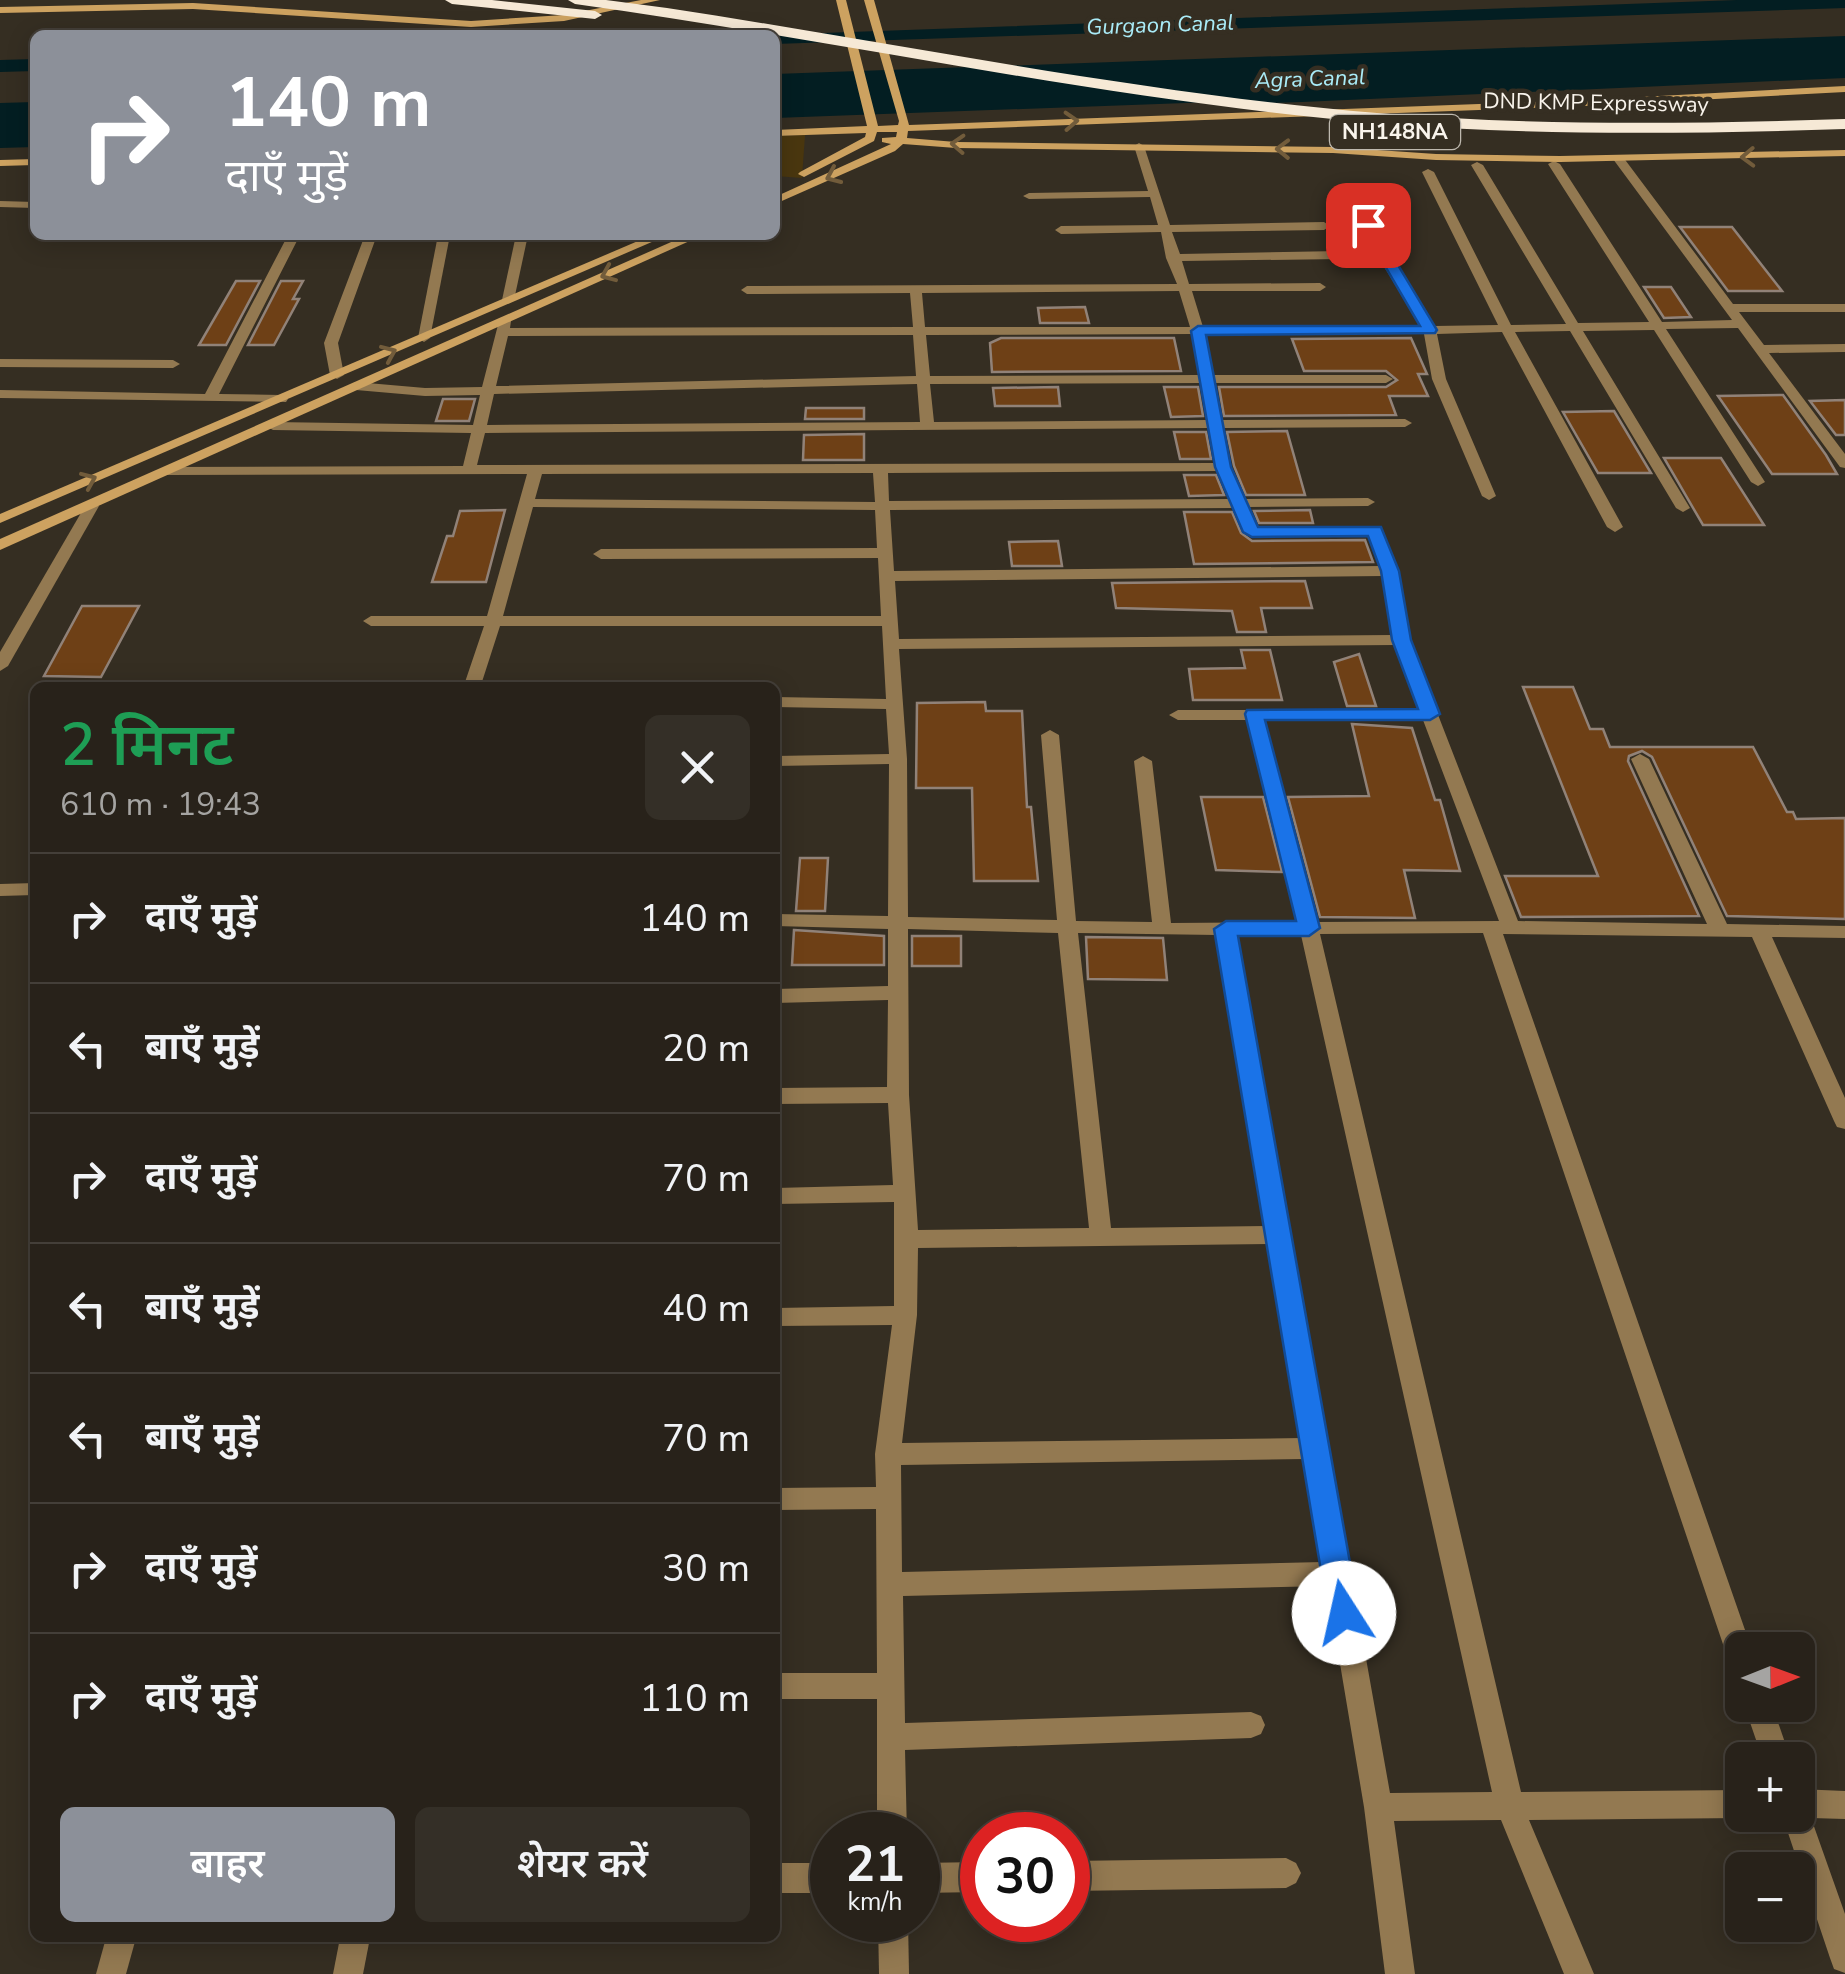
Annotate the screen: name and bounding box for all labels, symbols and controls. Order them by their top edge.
water label: Gurgaon Canal [1086,7,1234,43]
text: 140 m [225,55,431,151]
water label: Agra Canal [1253,62,1366,96]
icon: right [60,70,190,200]
street label: DND KMP Expressway [1483,86,1710,120]
one-way arrow [1064,111,1080,132]
road number: NH148NA [1330,115,1460,149]
one-way arrow [949,134,965,155]
one-way arrow [1274,138,1290,159]
text: दाएँ मुड़ें [225,146,348,207]
one-way arrow [1739,146,1755,167]
one-way arrow [825,163,843,183]
pin [1326,183,1411,268]
icon: arrive [1341,198,1396,253]
one-way arrow [600,262,618,282]
one-way arrow [378,345,396,365]
one-way arrow [79,472,97,492]
text: 2 मिनट [60,704,234,786]
button: close [645,715,750,820]
text: 610 m · 19:43 [60,783,261,826]
icon: right [60,891,115,946]
text: दाएँ मुड़ें [145,891,257,942]
text: 140 m [639,893,750,944]
icon: left [60,1021,115,1076]
text: बाएँ मुड़ें [145,1021,259,1072]
text: 20 m [662,1023,750,1074]
icon: right [60,1151,115,1206]
text: दाएँ मुड़ें [145,1151,257,1202]
text: 70 m [662,1153,750,1204]
icon: left [60,1281,115,1336]
text: बाएँ मुड़ें [145,1281,259,1332]
text: 40 m [662,1283,750,1334]
icon: left [60,1411,115,1466]
text: बाएँ मुड़ें [145,1411,259,1462]
text: 70 m [662,1413,750,1464]
icon: right [60,1541,115,1596]
text: दाएँ मुड़ें [145,1541,257,1592]
text: 30 m [662,1543,750,1594]
position arrow [1292,1561,1396,1665]
north arrow [1725,1632,1815,1722]
map controls [1725,1632,1815,1942]
icon: right [60,1671,115,1726]
text: दाएँ मुड़ें [145,1671,257,1722]
text: 110 m [639,1673,750,1724]
button: + [1725,1742,1815,1832]
button: बाहर [60,1807,395,1922]
button: शेयर करें [415,1807,750,1922]
speed limit sign: 30 [960,1812,1090,1942]
text: 21 [845,1830,905,1899]
button: − [1725,1852,1815,1942]
text: km/h [847,1885,903,1919]

